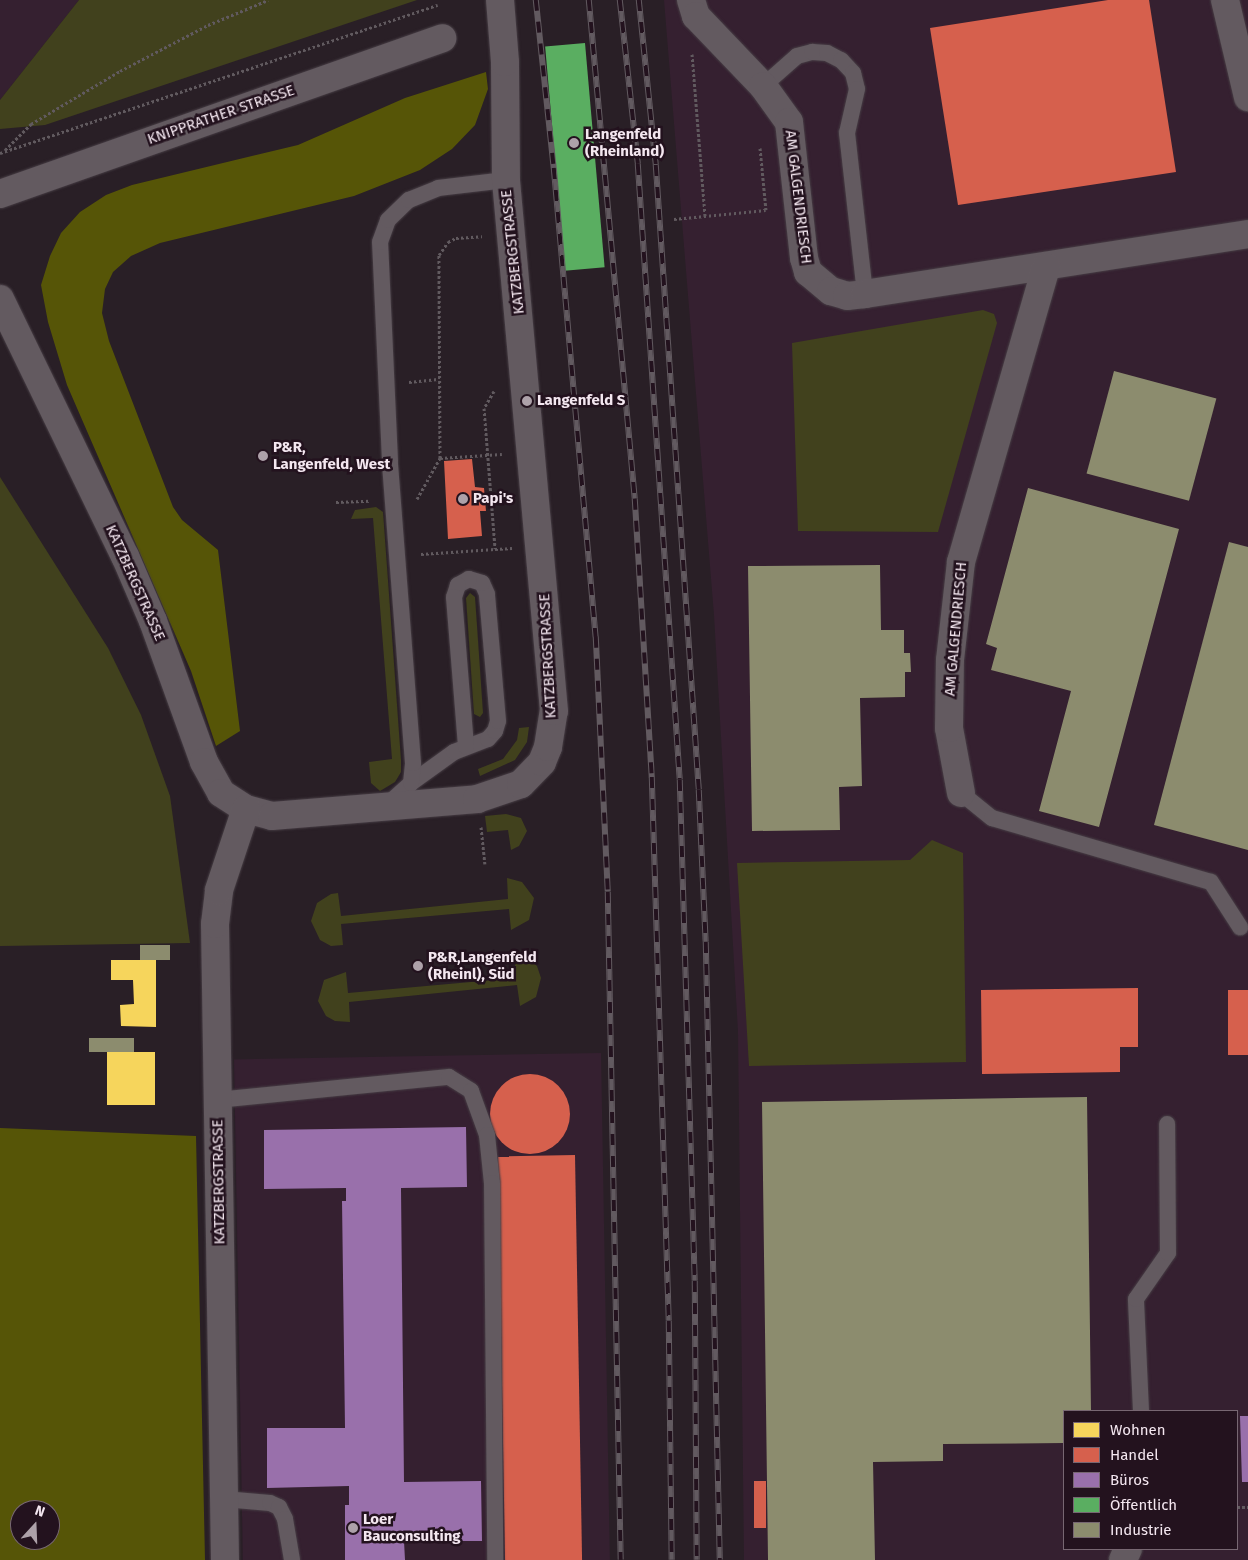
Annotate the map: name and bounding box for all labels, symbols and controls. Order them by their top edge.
street label: KNIPPRATHER STRASSE [145,81,297,149]
place label: Langenfeld (Rheinland) [585,125,664,160]
street label: AM GALGENDRIESCH [781,129,815,265]
marker: Langenfeld (Rheinland) [567,136,581,150]
street label: KATZBERGSTRASSE [498,189,528,315]
place label: Langenfeld S [537,392,625,410]
marker: Langenfeld S [521,395,533,407]
place label: P&R, Langenfeld, West [273,438,390,473]
marker: P&R, Langenfeld, West [257,450,269,462]
place label: Papi's [473,490,513,508]
marker: Papi's [457,493,469,505]
street label: KATZBERGSTRASSE [101,522,169,644]
street label: AM GALGENDRIESCH [941,561,971,697]
street label: KATZBERGSTRASSE [536,593,560,719]
place label: P&R,Langenfeld (Rheinl), Süd [428,948,537,983]
marker: P&R,Langenfeld (Rheinl), Süd [412,960,424,972]
street label: KATZBERGSTRASSE [209,1119,229,1245]
legend [1063,1410,1238,1550]
text: Wohnen [1110,1421,1166,1439]
text: Handel [1110,1446,1159,1464]
text: Büros [1110,1471,1149,1489]
text: Öffentlich [1110,1496,1177,1514]
north arrow [10,1500,60,1550]
text: N [33,1502,47,1521]
place label: Loer Bauconsulting [363,1510,461,1545]
text: Industrie [1110,1521,1172,1539]
marker: Loer Bauconsulting [347,1522,359,1534]

